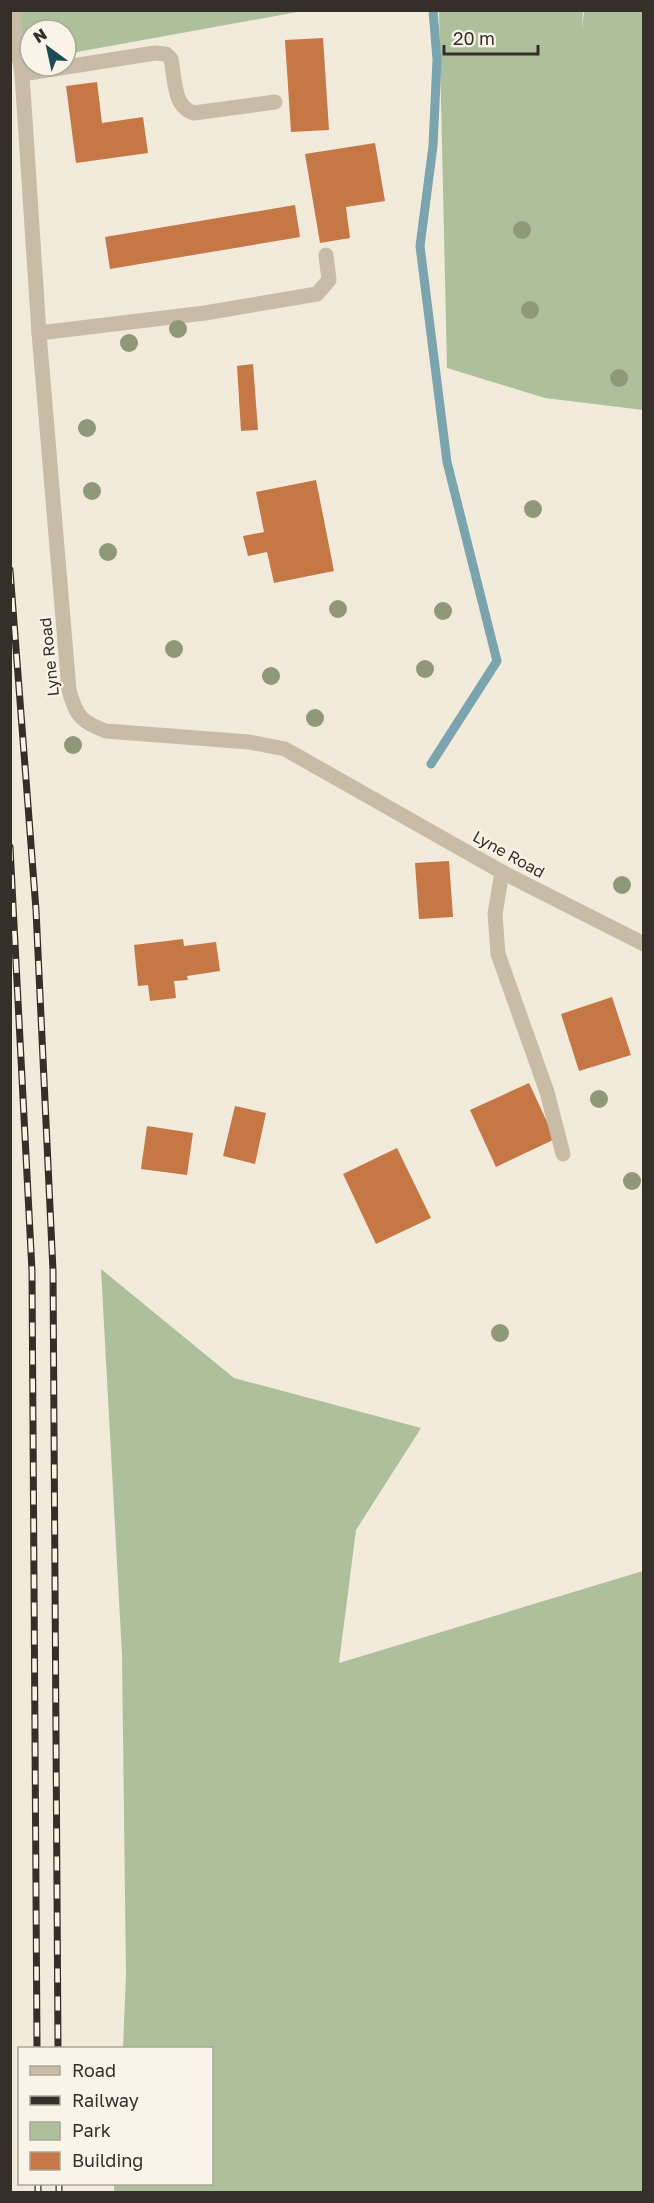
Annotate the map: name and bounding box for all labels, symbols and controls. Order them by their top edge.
north arrow [18,18,78,78]
scale bar [444,18,538,56]
text: N [29,24,50,47]
text: 20 m [453,27,495,49]
street label: Lyne Road [35,617,63,697]
street label: Lyne Road [470,826,548,882]
legend [18,2047,213,2185]
text: Road [72,2059,116,2081]
text: Railway [72,2089,139,2111]
text: Park [72,2119,111,2141]
text: Building [72,2149,143,2171]

